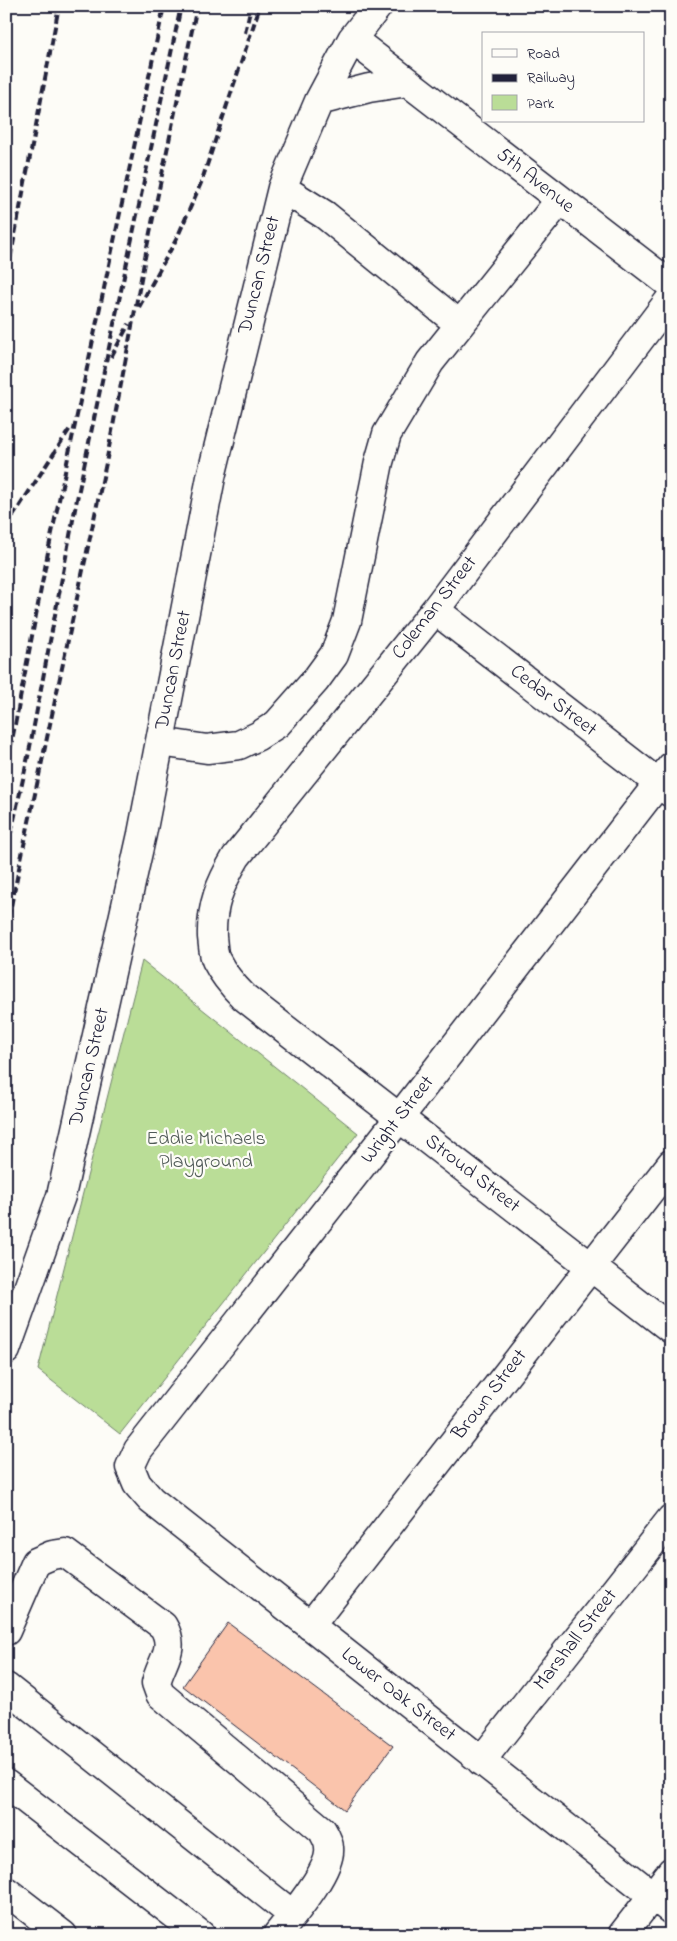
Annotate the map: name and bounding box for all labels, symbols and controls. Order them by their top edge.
legend [482,32,644,122]
text: Road [527,43,560,65]
text: Railway [527,67,575,90]
text: Park [527,93,555,115]
street label: 5th Avenue [490,141,580,221]
street label: Duncan Street [231,213,289,338]
street label: Coleman Street [385,550,485,666]
street label: Duncan Street [148,608,200,733]
street label: Cedar Street [503,658,603,744]
street label: Duncan Street [62,1005,118,1130]
street label: Wright Street [354,1069,443,1171]
park label: Eddie Michaels Playground [146,1125,266,1178]
street label: Stroud Street [418,1127,526,1221]
street label: Brown Street [445,1343,535,1447]
street label: Marshall Street [527,1583,625,1697]
street label: Lower Oak Street [334,1641,462,1749]

